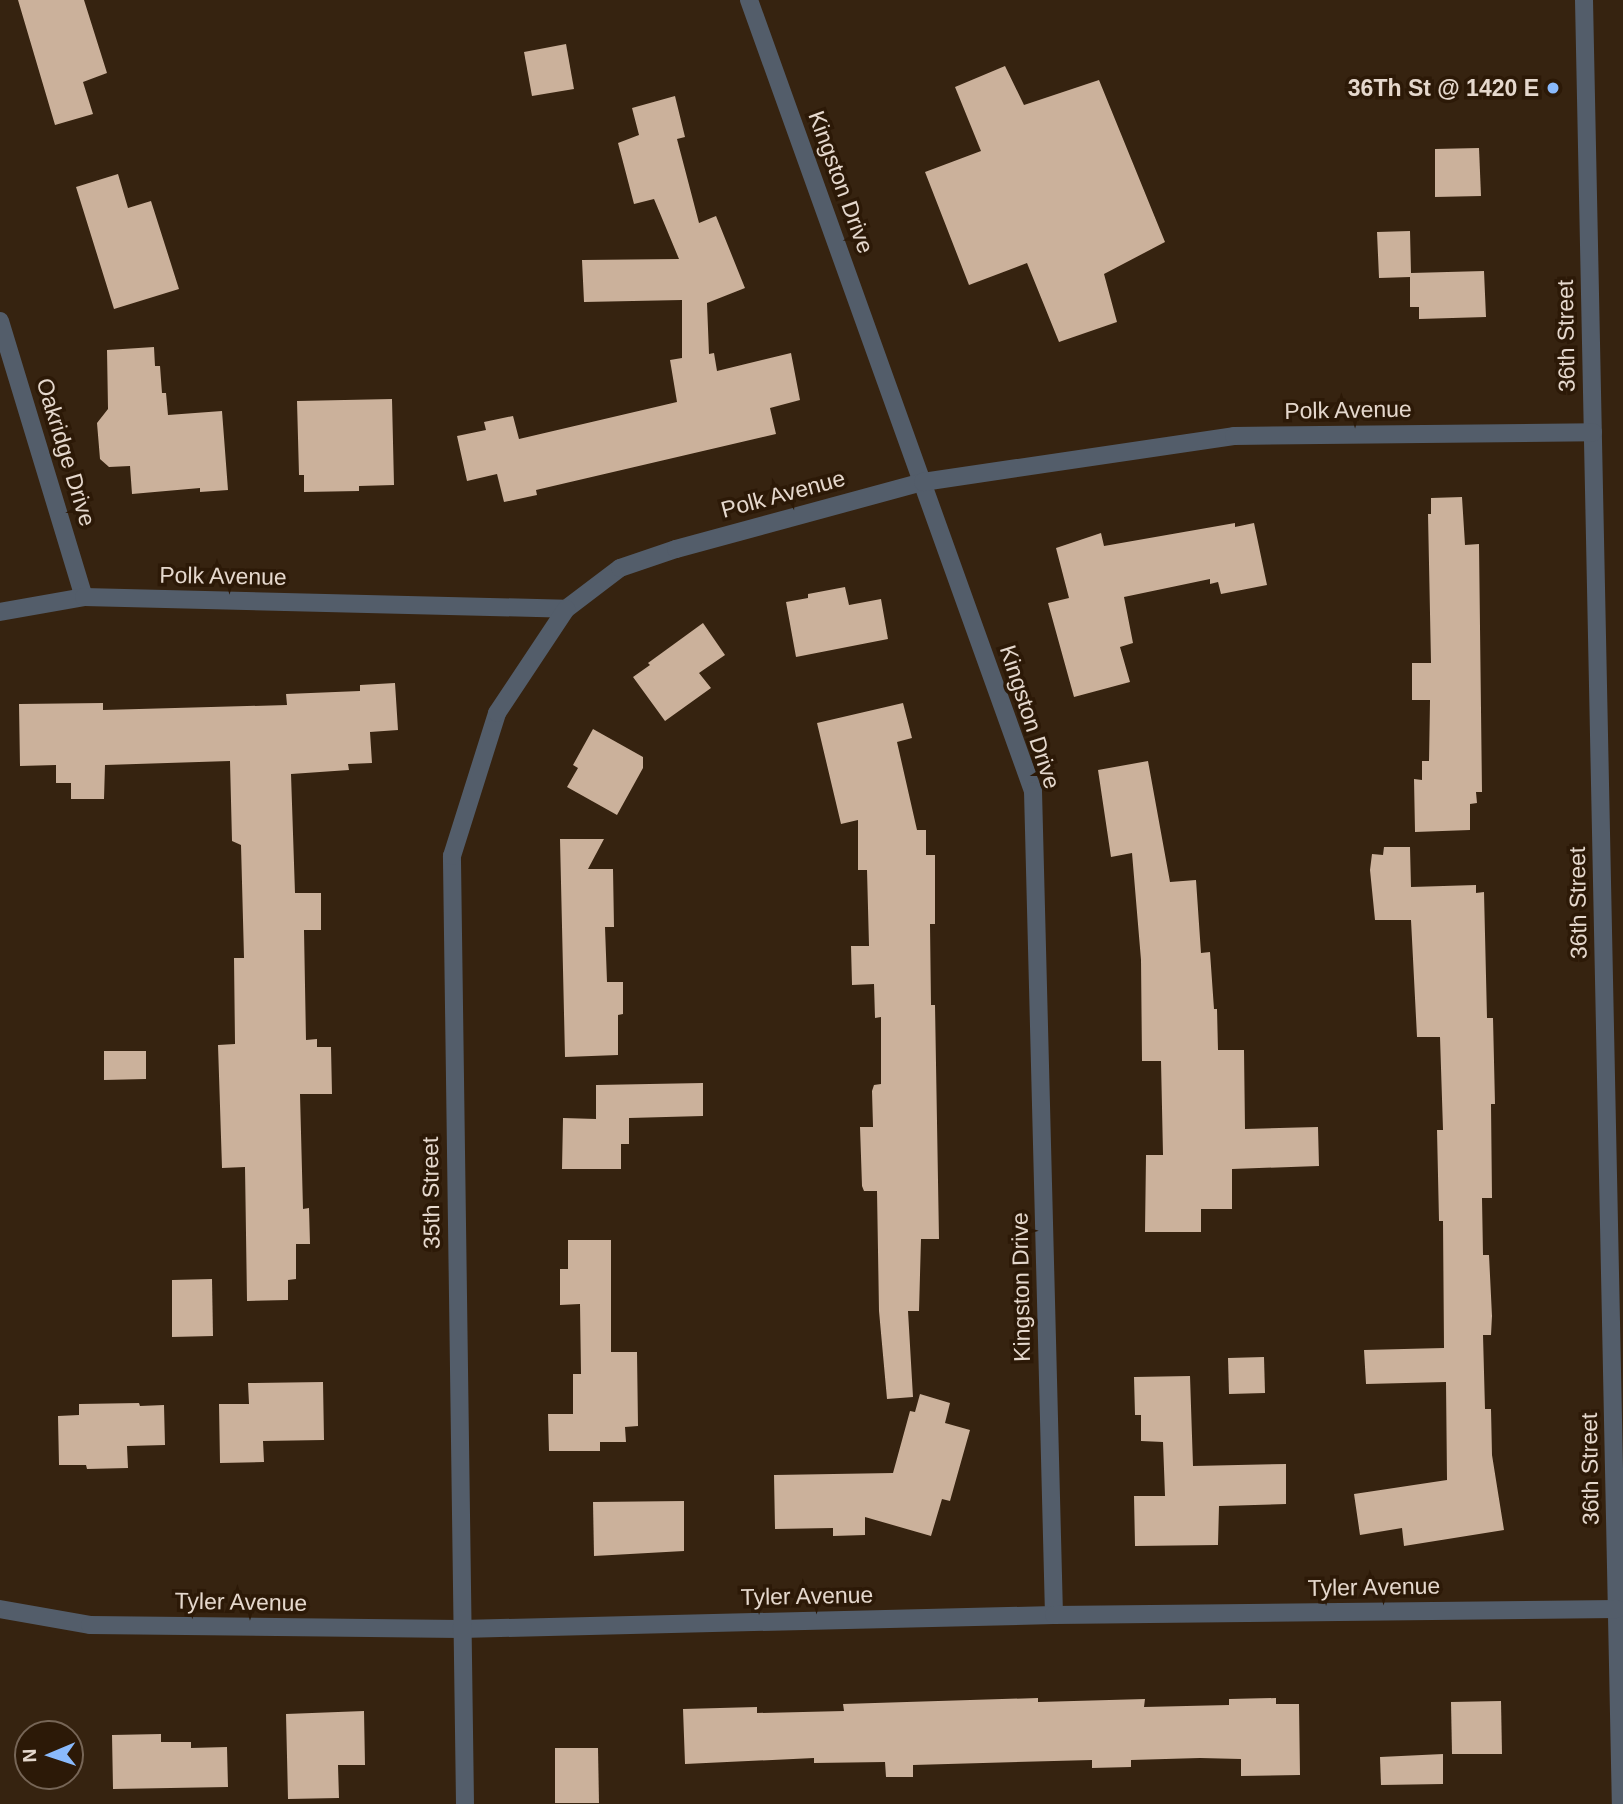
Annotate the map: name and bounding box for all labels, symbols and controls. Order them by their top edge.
place label: 36Th St @ 1420 E [1348,74,1539,102]
marker: 36Th St @ 1420 E [1545,80,1561,96]
street label: Kingston Drive [802,107,880,257]
street label: 36th Street [1551,280,1581,392]
street label: Oakridge Drive [30,375,102,529]
street label: Polk Avenue [1283,395,1413,425]
street label: Polk Avenue [717,464,849,524]
street label: Polk Avenue [158,561,288,591]
street label: Kingston Drive [994,642,1066,792]
street label: 36th Street [1563,847,1593,959]
street label: 35th Street [416,1137,446,1249]
street label: Kingston Drive [1006,1212,1036,1362]
street label: 36th Street [1575,1413,1605,1525]
street label: Tyler Avenue [1307,1572,1441,1602]
street label: Tyler Avenue [740,1581,874,1611]
street label: Tyler Avenue [174,1587,308,1617]
north arrow [14,1720,84,1790]
text: N [19,1748,40,1763]

